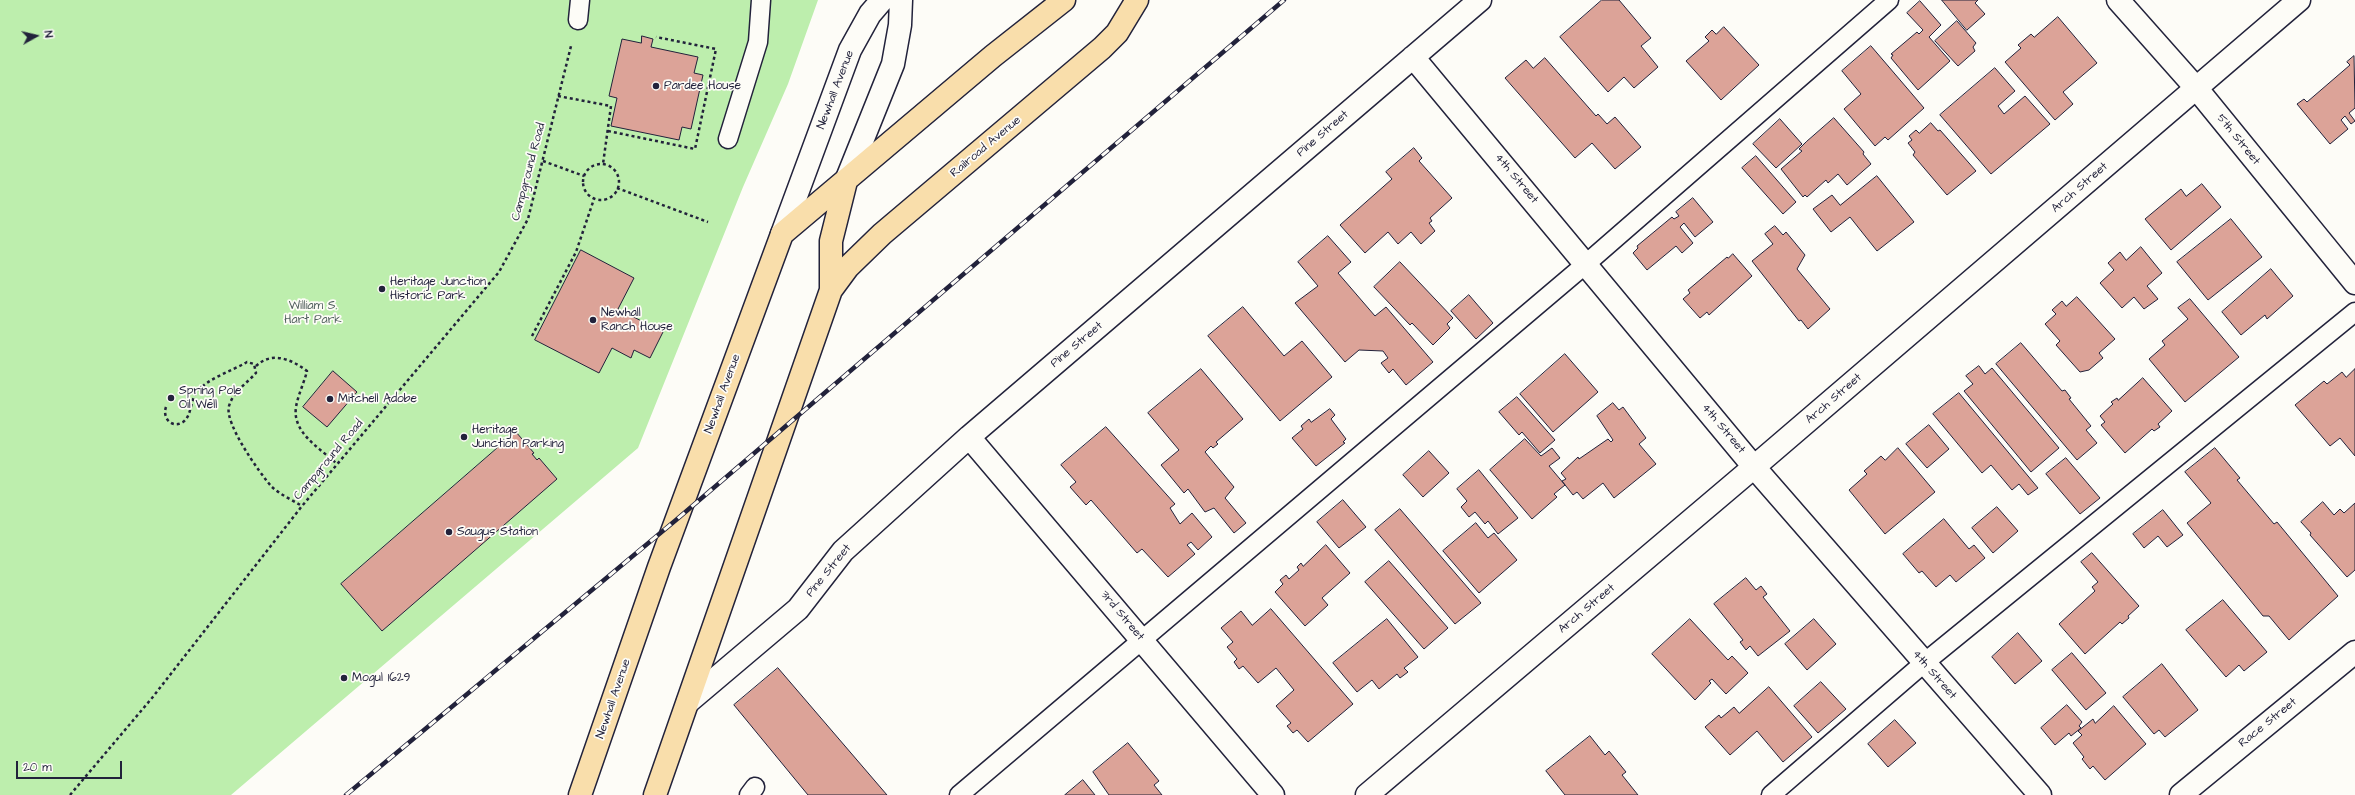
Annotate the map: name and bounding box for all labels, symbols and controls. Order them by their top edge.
north arrow [16,16,56,56]
text: N [40,30,56,39]
street label: Newhall Avenue [814,49,858,131]
place label: Pardee House [664,79,741,93]
marker: Pardee House [651,81,661,91]
street label: Pine Street [1294,108,1352,160]
street label: 5th Street [2213,112,2263,168]
street label: Railroad Avenue [948,113,1024,181]
street label: Campground Road [509,121,549,223]
street label: 4th Street [1491,151,1541,207]
street label: Arch Street [2049,160,2111,216]
place label: Heritage Junction Historic Park [390,275,486,303]
marker: Heritage Junction Historic Park [377,284,387,294]
park label: William S. Hart Park [284,299,342,327]
place label: Newhall Ranch House [601,306,673,334]
marker: Newhall Ranch House [588,315,598,325]
street label: Pine Street [1048,319,1106,371]
street label: Newhall Avenue [702,352,744,436]
street label: Arch Street [1803,371,1865,427]
place label: Spring Pole Oil Well [179,384,242,412]
place label: Mitchell Adobe [338,392,417,406]
marker: Spring Pole Oil Well [166,393,176,403]
marker: Mitchell Adobe [325,394,335,404]
street label: 4th Street [1698,401,1748,457]
street label: Campground Road [291,417,367,503]
place label: Heritage Junction Parking [472,423,564,451]
marker: Heritage Junction Parking [459,432,469,442]
place label: Saugus Station [457,525,538,539]
marker: Saugus Station [444,527,454,537]
street label: Pine Street [803,542,855,600]
street label: Arch Street [1556,581,1618,637]
street label: 3rd Street [1097,588,1147,644]
street label: 4th Street [1909,647,1959,703]
street label: Newhall Avenue [594,657,634,741]
place label: Mogul 1629 [352,671,410,685]
marker: Mogul 1629 [339,673,349,683]
street label: Race Street [2236,695,2300,751]
scale bar [18,753,124,779]
text: 20 m [23,759,52,776]

